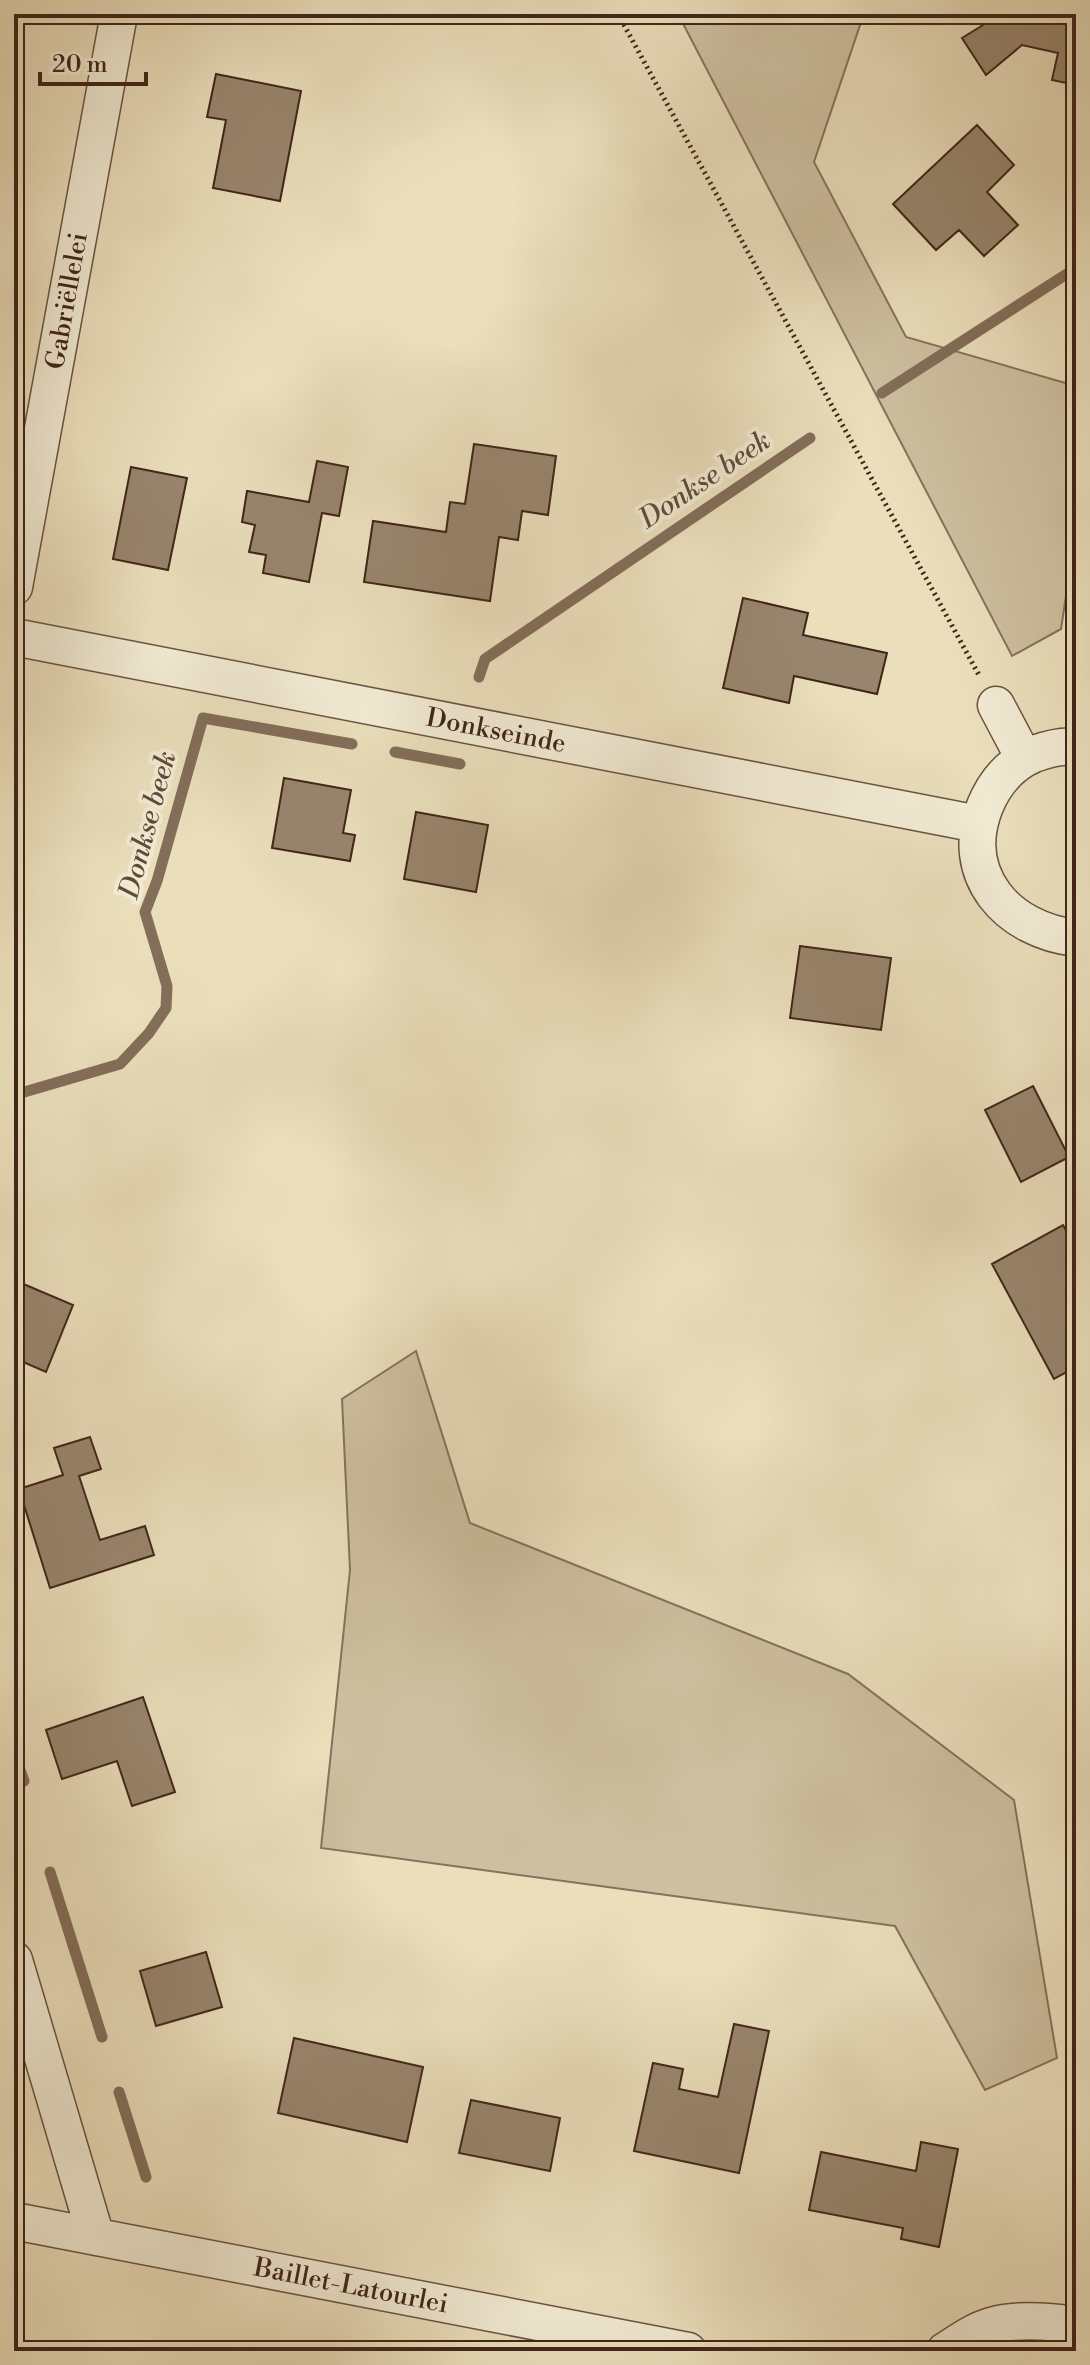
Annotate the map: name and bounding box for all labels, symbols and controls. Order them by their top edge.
scale bar [40,36,146,86]
text: 20 m [52,50,108,80]
street label: Gabriëllelei [39,230,95,372]
water label: Donkse beek [632,423,777,537]
street label: Donkseinde [424,702,568,760]
water label: Donkse beek [111,747,184,903]
street label: Baillet-Latourlei [250,2251,451,2320]

